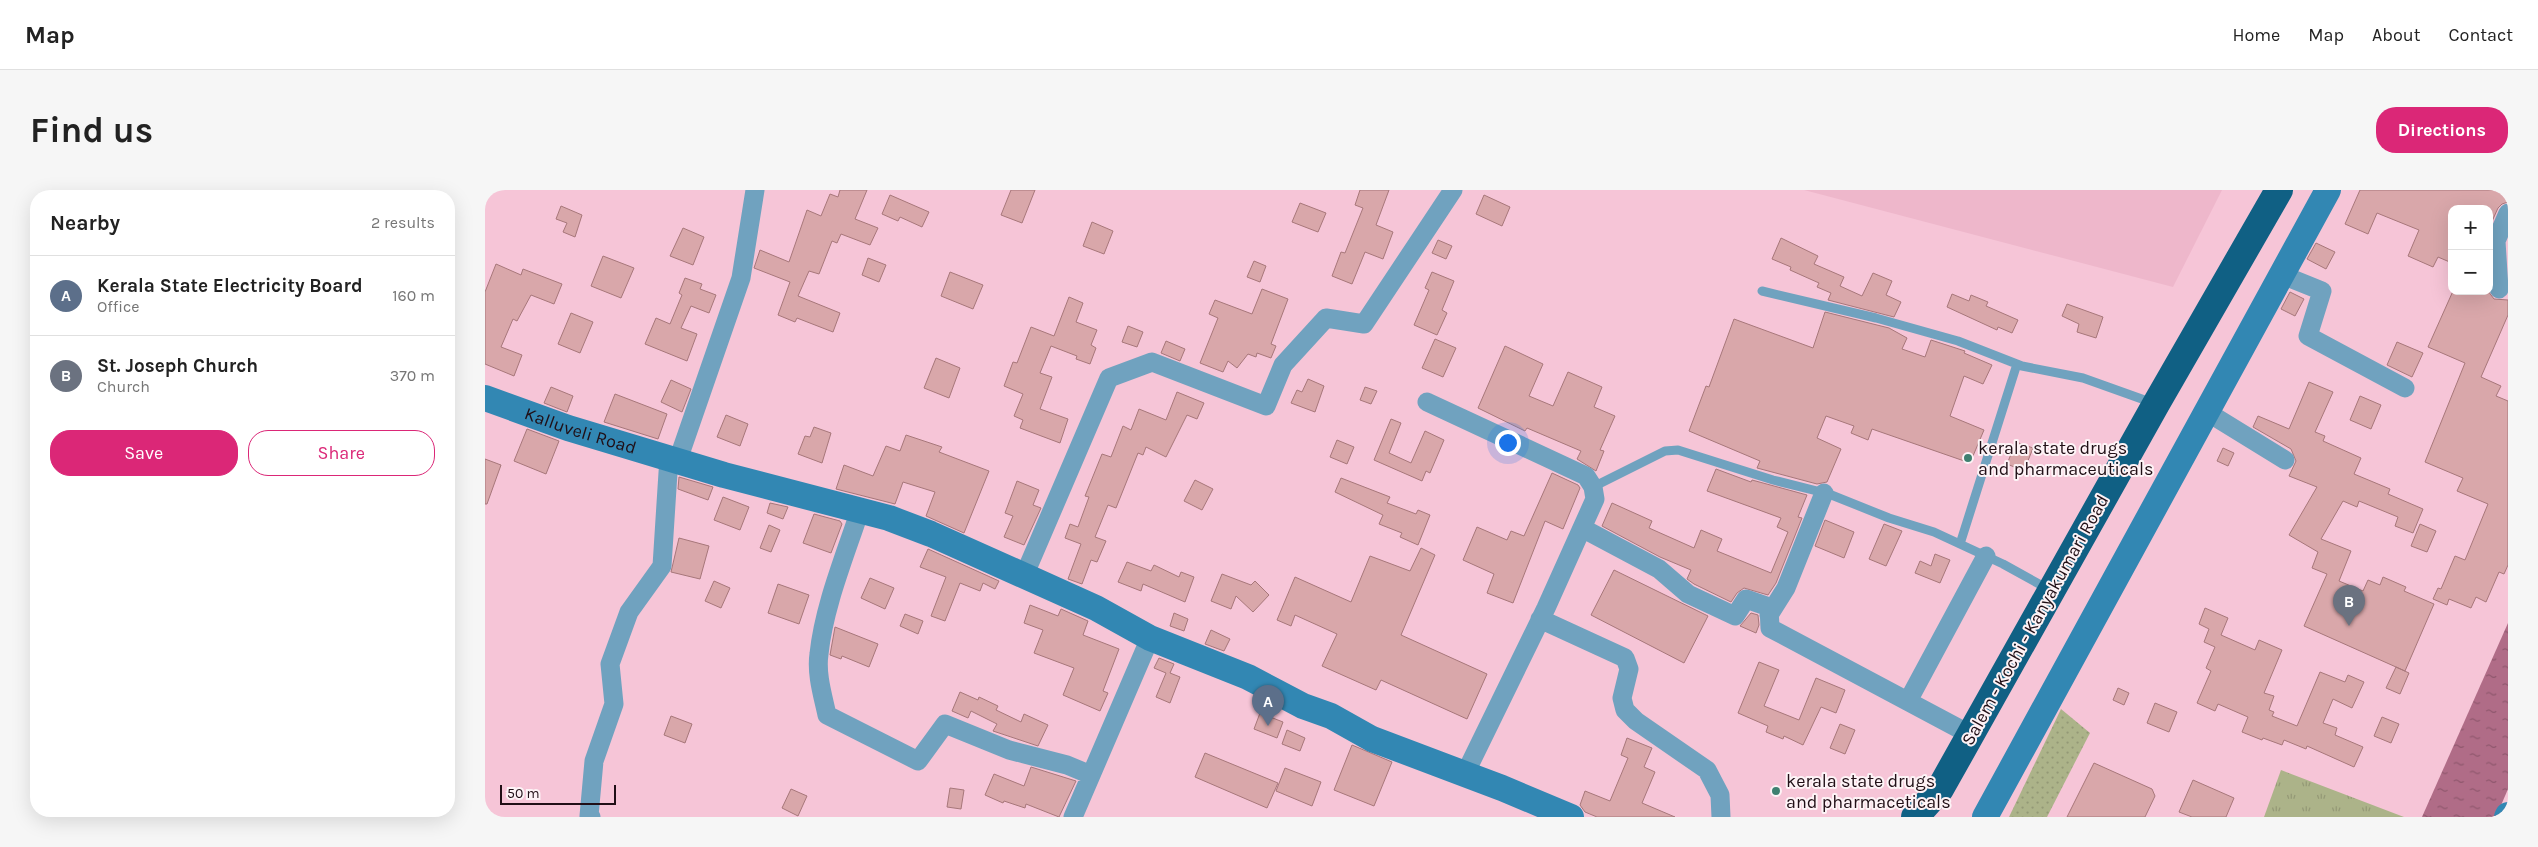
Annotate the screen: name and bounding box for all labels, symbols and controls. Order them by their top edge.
text: Map [25,21,75,49]
text: Home [2232,24,2280,46]
text: Map [2308,24,2344,46]
text: About [2372,24,2421,46]
text: Contact [2449,24,2513,46]
button: Directions [2376,107,2508,153]
text: Find us [30,110,153,151]
map controls [2448,205,2493,295]
button: + [2448,205,2493,250]
text: Nearby [50,211,120,235]
text: 2 results [371,213,435,232]
button: − [2448,250,2493,295]
text: Kerala State Electricity Board [97,275,363,297]
text: A [61,286,71,305]
text: 160 m [392,286,435,305]
text: Office [97,297,140,316]
text: St. Joseph Church [97,355,258,377]
text: B [61,366,71,385]
text: 370 m [390,366,435,385]
text: Church [97,377,150,396]
street label: Kalluveli Road [522,402,639,459]
button: Save [50,430,238,476]
button: Share [248,430,435,476]
your location [1495,430,1521,456]
place label: kerala state drugs and pharmaceuticals [1978,437,2154,480]
marker: kerala state drugs and pharmaceuticals [1962,452,1974,464]
street label: Salem - Kochi - Kanyakumari Road [1957,491,2113,749]
pin: B [2333,585,2365,626]
pin: A [1252,685,1284,726]
place label: kerala state drugs and pharmaceticals [1786,770,1951,813]
scale bar [500,782,616,805]
text: 50 m [507,785,540,802]
marker: kerala state drugs and pharmaceticals [1770,785,1782,797]

